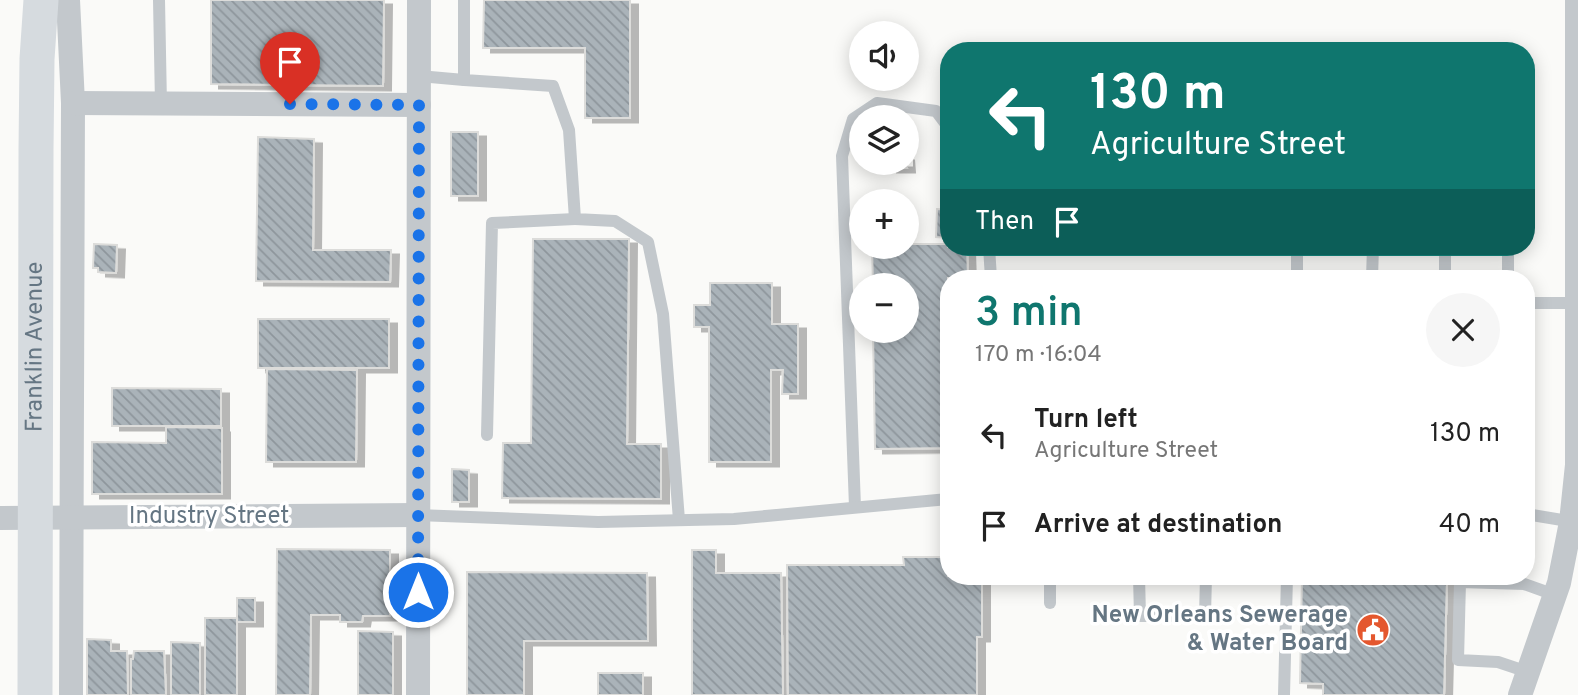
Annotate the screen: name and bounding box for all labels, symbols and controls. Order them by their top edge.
map controls [849,21,919,343]
button: sound [849,21,919,91]
pin [260,32,320,104]
icon: arrive [271,43,309,81]
text: 130 m [1090,65,1226,127]
icon: left [975,70,1066,161]
button: layers [849,105,919,175]
text: Agriculture Street [1090,126,1346,166]
button: + [849,189,919,259]
icon: arrive [1048,203,1086,241]
text: Then [975,206,1034,239]
street label: Franklin Avenue [20,262,51,432]
button: − [849,273,919,343]
text: 3 min [975,288,1083,341]
button: close [1426,293,1500,367]
text: 170 m · 16:04 [975,341,1102,370]
text: Turn left [1034,404,1138,437]
icon: left [975,416,1013,454]
text: 130 m [1430,418,1500,451]
text: Agriculture Street [1034,437,1218,466]
street label: Industry Street [129,502,289,532]
icon: arrive [975,507,1013,545]
text: Arrive at destination [1034,509,1282,542]
text: 40 m [1439,509,1500,542]
position arrow [381,555,455,629]
place label: New Orleans Sewerage & Water Board [1092,601,1348,659]
public building icon: New Orleans Sewerage & Water Board [1354,611,1392,649]

